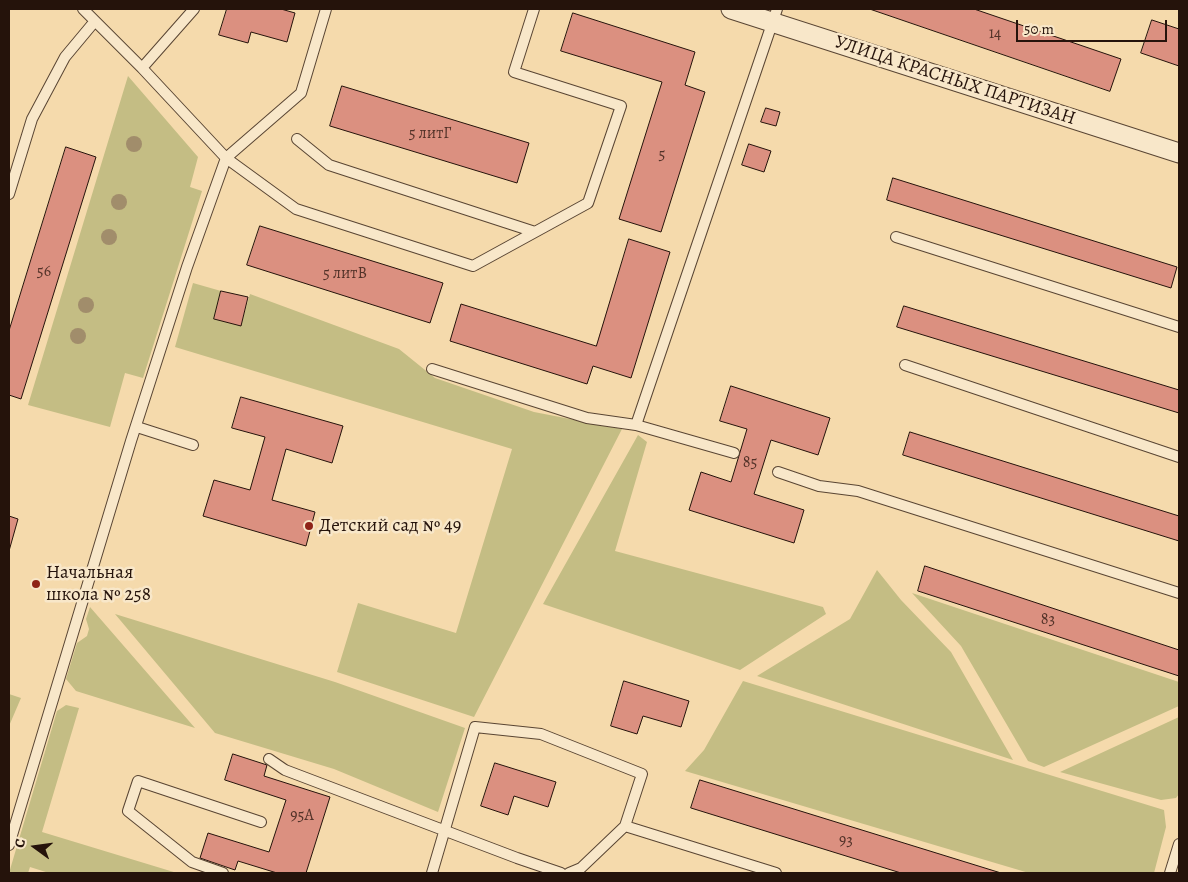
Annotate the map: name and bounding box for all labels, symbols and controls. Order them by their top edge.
scale bar [1018,10,1169,42]
text: 50 m [1024,19,1054,39]
house number: 14 [989,24,1001,44]
street label: УЛИЦА КРАСНЫХ ПАРТИЗАН [832,31,1078,131]
house number: 5 литГ [409,124,451,144]
house number: 5 [659,145,665,165]
house number: 56 [37,262,51,282]
house number: 5 литВ [323,264,367,284]
house number: 85 [743,453,757,473]
place label: Детский сад № 49 [319,515,461,537]
marker: Детский сад № 49 [303,520,315,532]
place label: Начальная школа № 258 [46,562,151,606]
marker: Начальная школа № 258 [30,578,42,590]
house number: 83 [1041,610,1055,630]
house number: 95А [290,806,314,826]
north arrow [10,822,60,872]
house number: 93 [839,831,853,851]
text: С [10,837,30,850]

